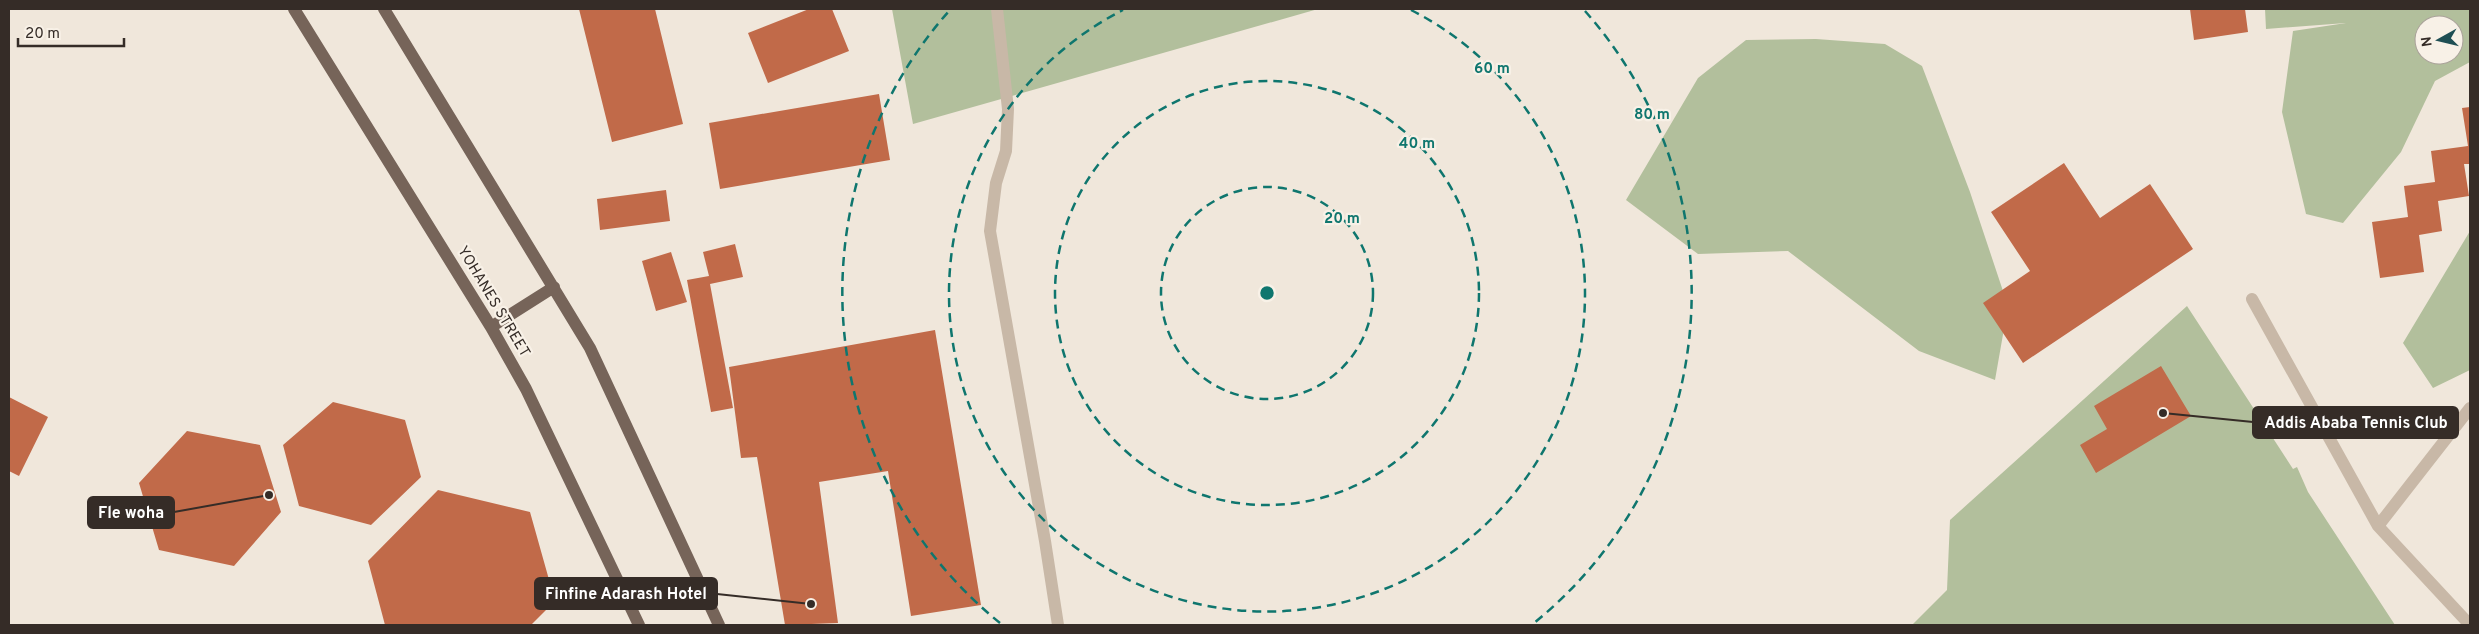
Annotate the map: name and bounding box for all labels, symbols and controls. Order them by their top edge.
scale bar [18,15,124,47]
north arrow [2414,15,2464,65]
text: 20 m [25,25,60,44]
text: N [2418,35,2437,48]
text: 60 m [1474,60,1510,79]
text: 80 m [1634,106,1670,125]
text: 40 m [1399,135,1435,154]
text: 20 m [1324,210,1360,229]
street label: YOHANES STREET [452,243,534,361]
centre of rings [1258,284,1276,302]
callout: Addis Ababa Tennis Club [2253,407,2458,438]
text: Addis Ababa Tennis Club [2264,414,2448,434]
callout: Fle woha [88,497,174,528]
text: Fle woha [98,504,164,524]
callout: Finfine Adarash Hotel [535,578,717,609]
text: Finfine Adarash Hotel [545,585,707,605]

